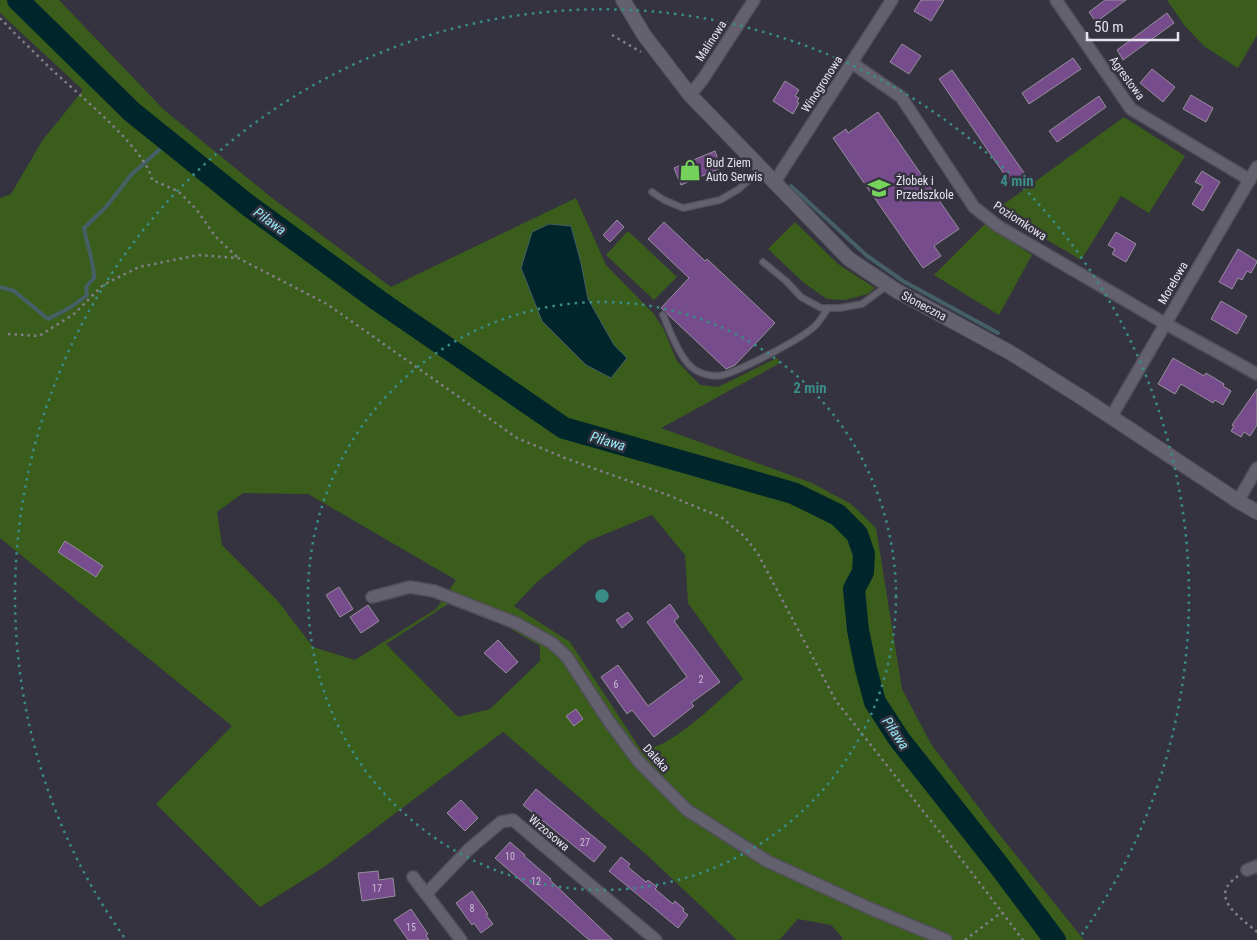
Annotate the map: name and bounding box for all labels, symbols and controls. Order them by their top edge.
scale bar [1087,10,1178,42]
street label: Malinowa [693,18,729,64]
text: 50 m [1094,18,1124,36]
street label: Winogronowa [799,53,846,115]
street label: Agrestowa [1106,53,1148,103]
place label: Bud Ziem Auto Serwis [706,156,763,184]
shop icon: Bud Ziem Auto Serwis [677,157,703,183]
text: 4 min [1000,172,1034,190]
place label: Żłobek i Przedszkole [896,173,954,202]
school or university icon: Żłobek i Przedszkole [866,175,892,201]
street label: Poziomkowa [991,199,1049,244]
water label: Piława [251,204,289,238]
street label: Morelowa [1155,259,1191,307]
street label: Słoneczna [899,288,949,324]
text: 2 min [793,379,827,397]
water label: Piława [589,428,627,454]
centre of rings [593,587,611,605]
house number: 2 [699,674,704,685]
house number: 6 [614,679,619,690]
water label: Piława [879,714,913,752]
street label: Daleka [640,741,672,775]
street label: Wrzosowa [526,812,572,854]
house number: 27 [580,837,590,848]
house number: 10 [505,851,515,862]
house number: 12 [531,876,541,887]
house number: 17 [372,883,382,894]
house number: 8 [470,903,475,914]
house number: 15 [406,922,416,933]

